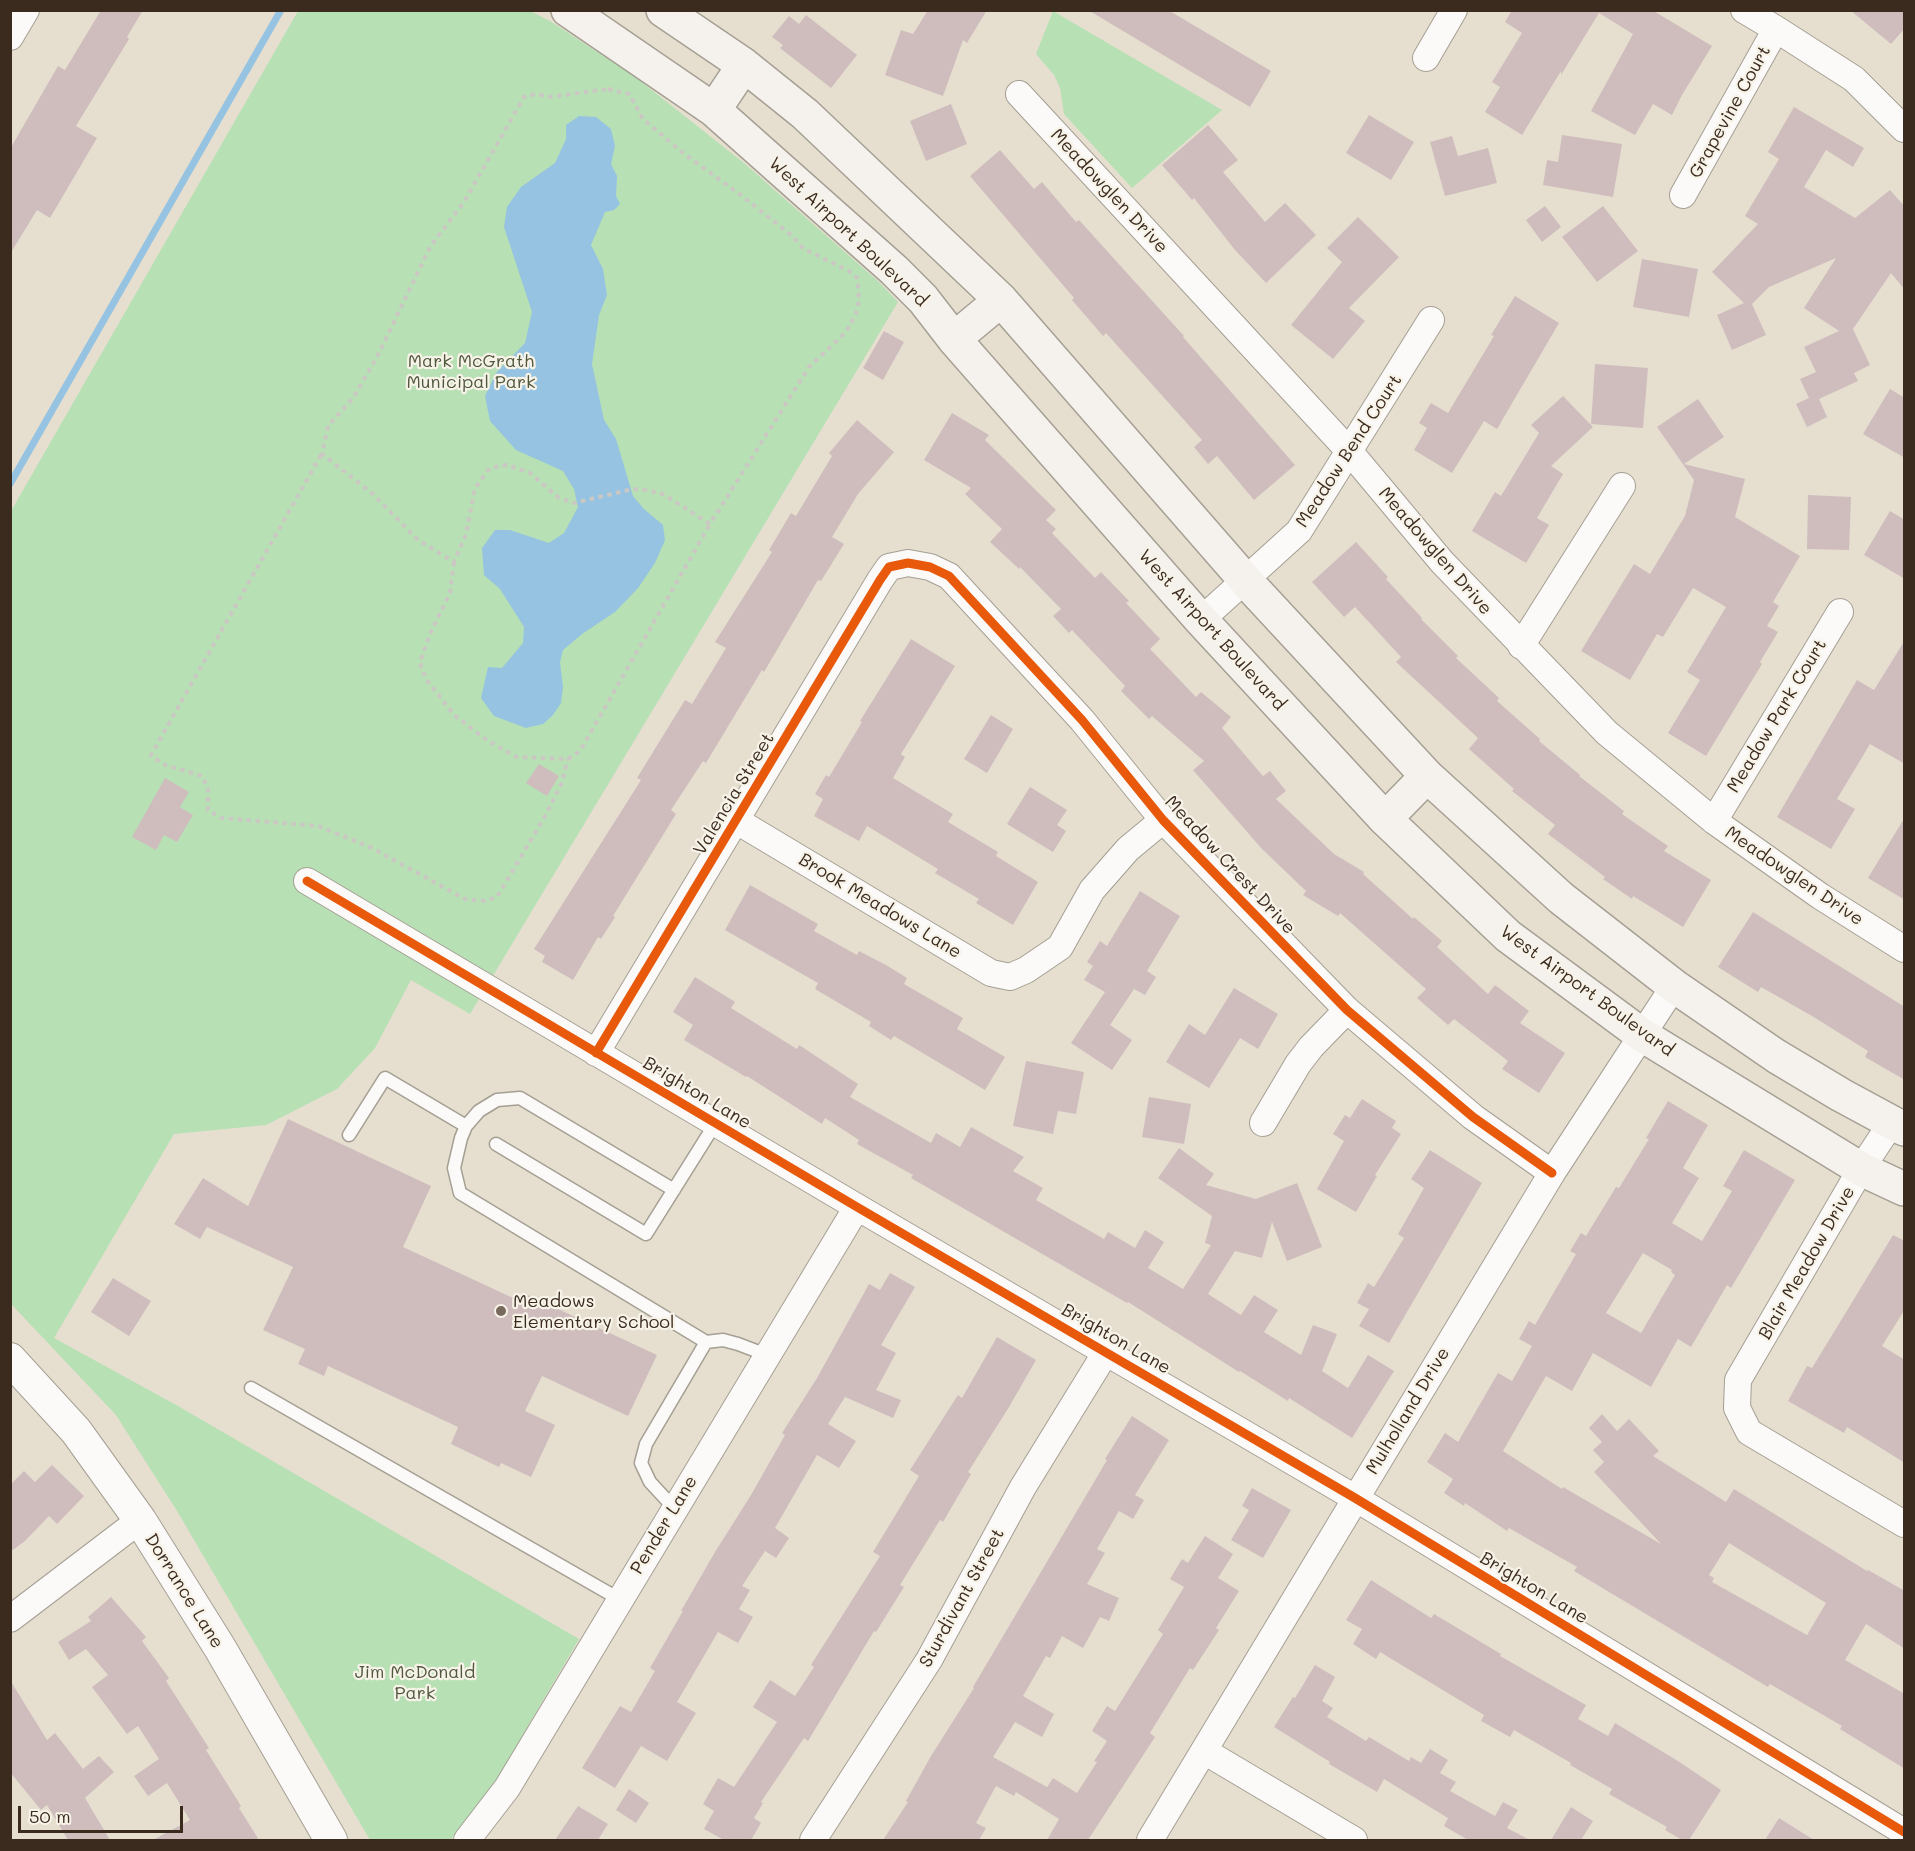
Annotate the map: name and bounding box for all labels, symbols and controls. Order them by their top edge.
street label: Grapevine Court [1685,42,1775,182]
street label: Meadowglen Drive [1046,124,1172,258]
street label: West Airport Boulevard [764,153,932,311]
park label: Mark McGrath Municipal Park [406,350,536,392]
street label: Meadow Bend Court [1291,370,1407,532]
street label: Meadowglen Drive [1374,483,1496,619]
street label: West Airport Boulevard [1134,545,1290,715]
street label: Meadow Park Court [1723,635,1831,797]
street label: Valencia Street [689,729,779,859]
street label: Meadow Crest Drive [1160,791,1300,939]
street label: Meadowglen Drive [1721,822,1867,930]
street label: Brook Meadows Lane [795,849,965,963]
street label: West Airport Boulevard [1496,921,1678,1061]
street label: Brighton Lane [639,1052,755,1134]
street label: Blair Meadow Drive [1754,1183,1860,1343]
place label: Meadows Elementary School [513,1290,674,1332]
street label: Brighton Lane [1058,1299,1174,1379]
marker: Meadows Elementary School [494,1304,508,1318]
street label: Mulholland Drive [1362,1344,1454,1478]
street label: Pender Lane [626,1472,702,1578]
street label: Sturdivant Street [915,1525,1009,1671]
street label: Dorrance Lane [140,1529,228,1653]
street label: Brighton Lane [1476,1547,1592,1629]
park label: Jim McDonald Park [355,1661,475,1704]
scale bar [21,1794,186,1832]
text: 50 m [29,1804,71,1828]

